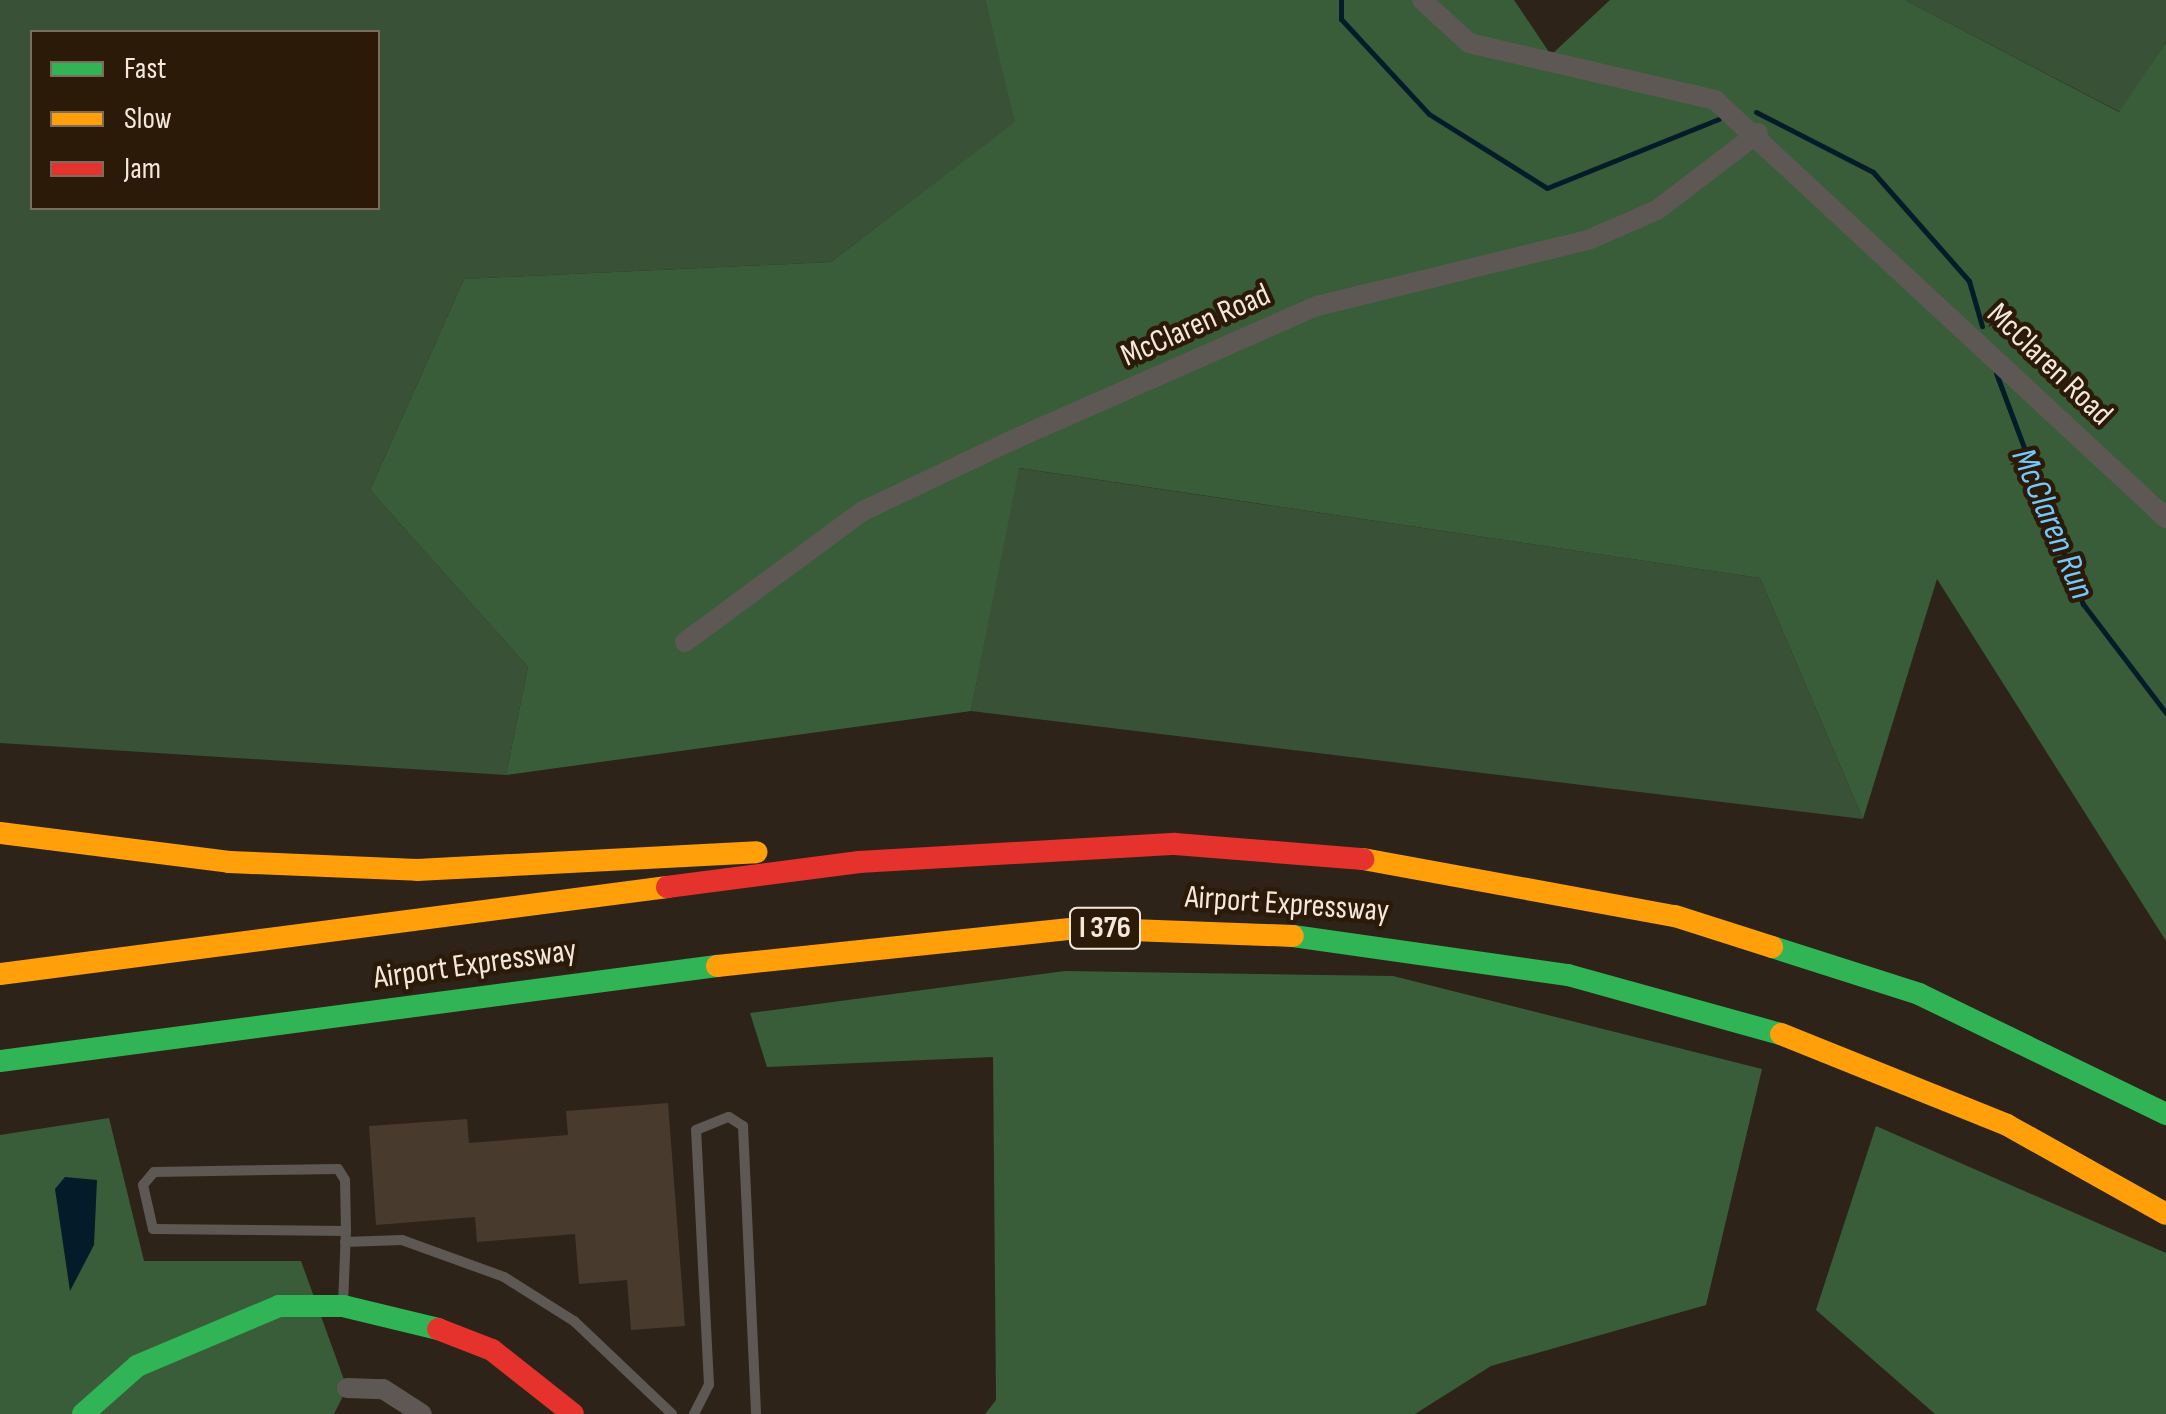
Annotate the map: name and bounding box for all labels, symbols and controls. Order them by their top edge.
legend [30,30,380,210]
text: Fast [124,51,166,87]
text: Slow [124,101,172,137]
text: Jam [124,151,161,187]
street label: McClaren Road [1115,276,1277,376]
street label: McClaren Road [1978,296,2120,434]
water label: McClaren Run [2002,442,2102,606]
street label: Airport Expressway [1184,879,1390,931]
road number: I 376 [1068,903,1142,953]
street label: Airport Expressway [371,932,579,998]

